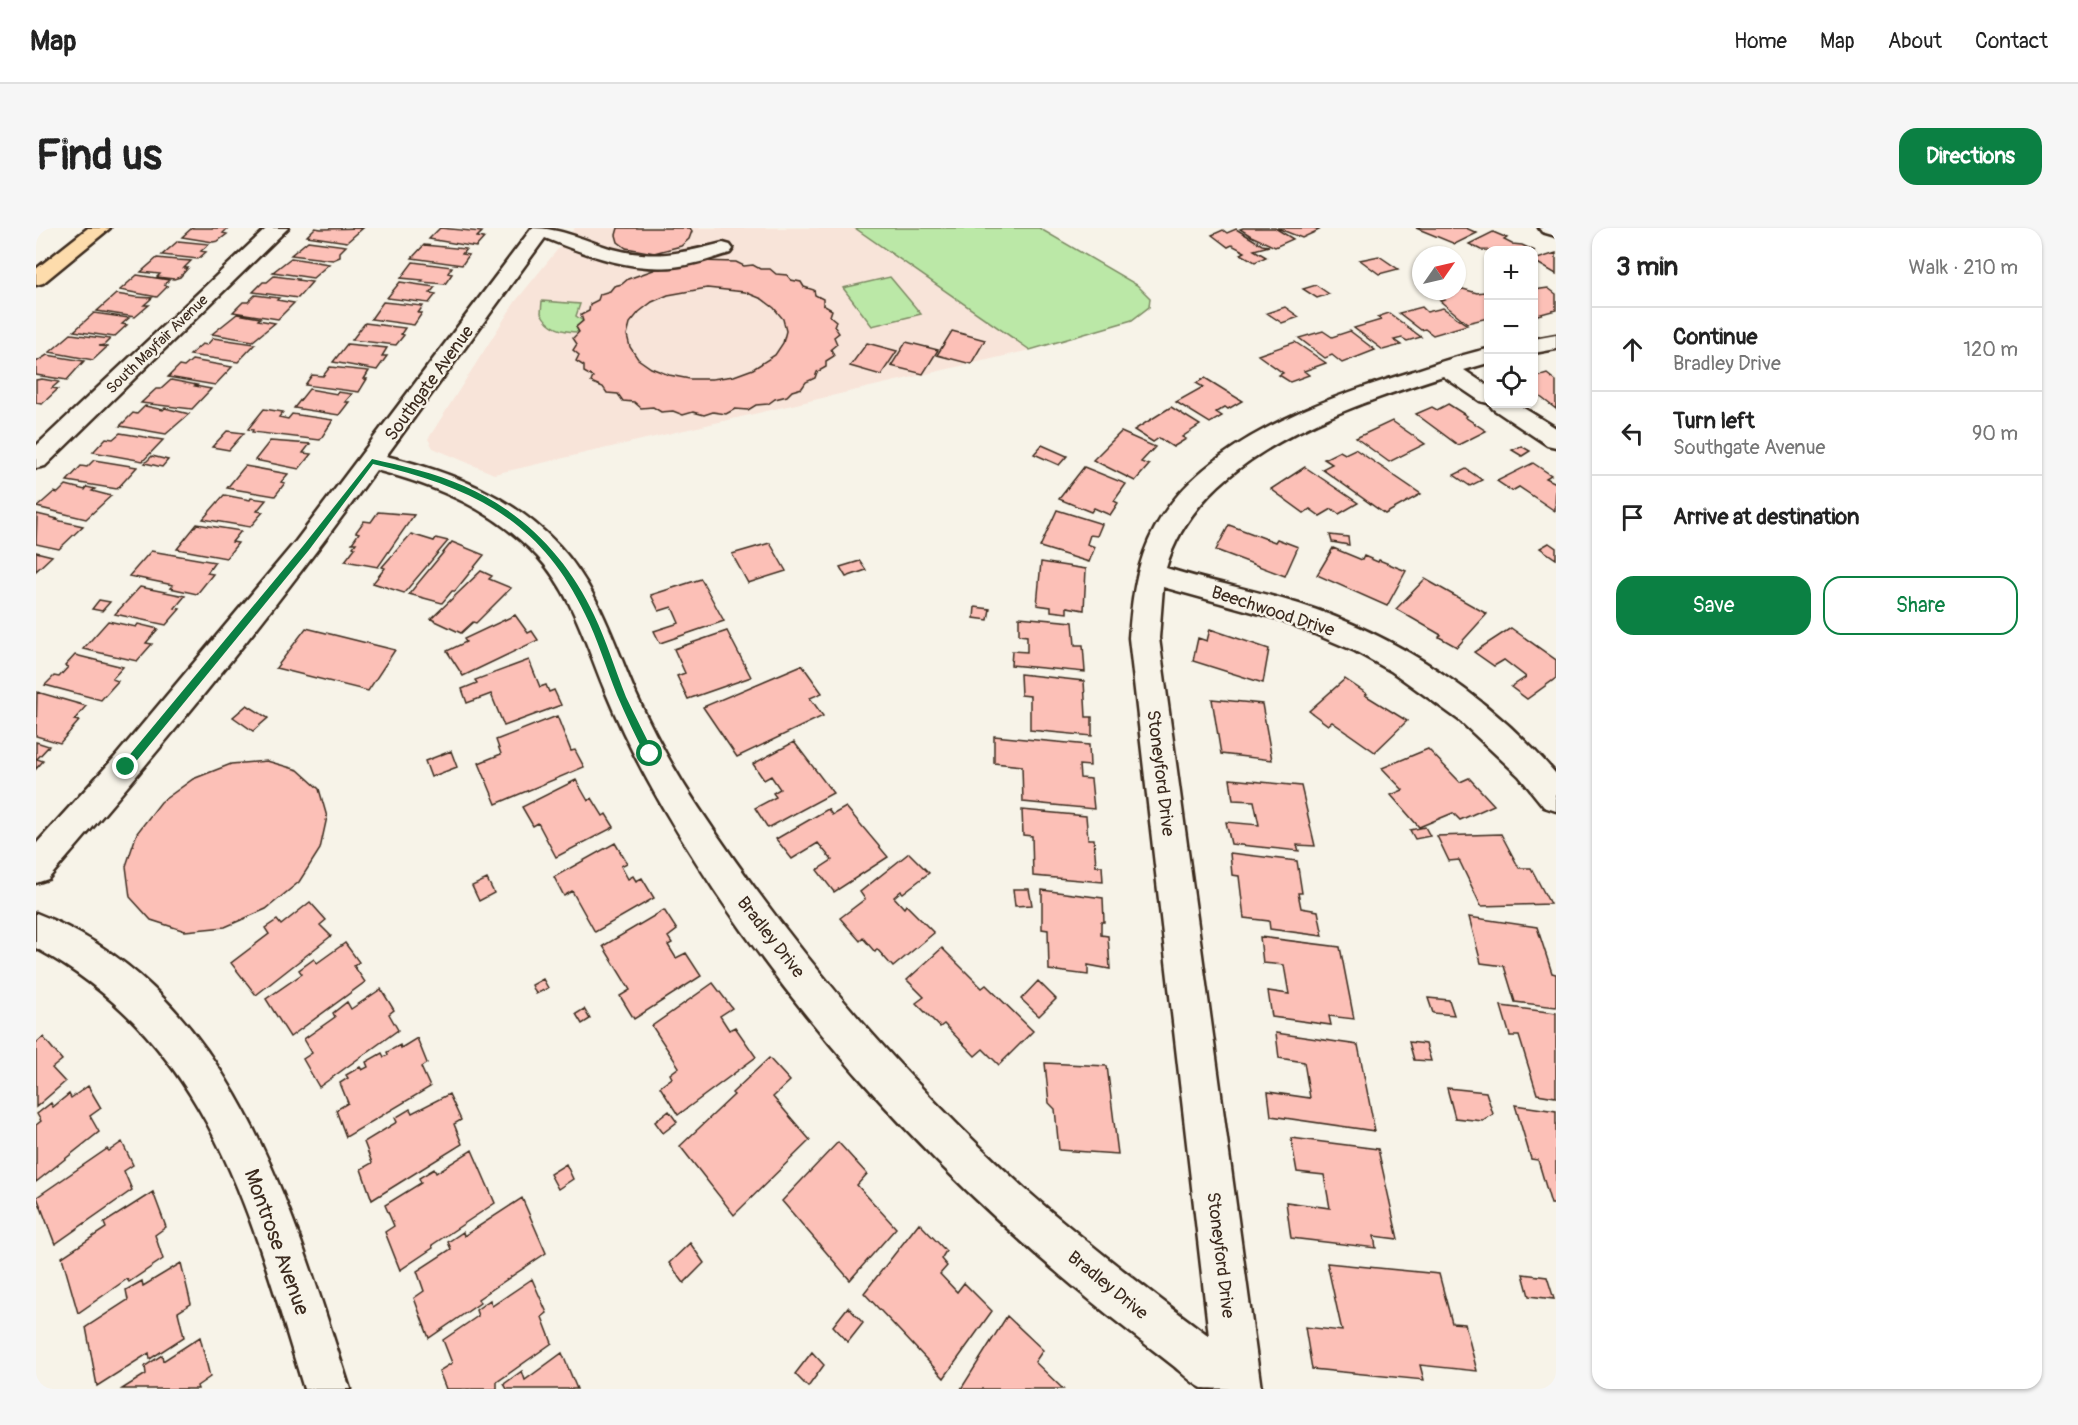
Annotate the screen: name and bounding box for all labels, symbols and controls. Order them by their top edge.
text: Map [30,24,76,59]
text: Home [1734,28,1787,55]
text: Map [1820,28,1855,55]
text: About [1888,28,1942,55]
text: Contact [1975,28,2048,55]
button: Directions [1899,128,2042,185]
text: Find us [36,130,162,182]
north arrow [1412,246,1466,300]
map controls [1484,246,1538,408]
button: + [1484,246,1538,300]
text: 3 min [1616,251,1678,283]
text: Walk · 210 m [1909,255,2018,280]
street label: South Mayfair Avenue [102,290,213,398]
button: − [1484,300,1538,354]
street label: Southgate Avenue [380,321,479,446]
text: Continue [1673,323,1757,351]
icon: ahead [1616,333,1649,366]
text: 120 m [1963,337,2018,362]
text: Bradley Drive [1673,351,1781,376]
button: locate [1484,354,1538,408]
text: Turn left [1673,407,1755,435]
icon: left [1616,417,1649,450]
text: 90 m [1972,421,2018,446]
text: Southgate Avenue [1673,435,1825,460]
icon: arrive [1616,501,1649,534]
text: Arrive at destination [1673,503,1859,531]
button: Save [1616,576,1811,635]
button: Share [1823,576,2018,635]
street label: Beechwood Drive [1208,581,1337,642]
street label: Stoneyford Drive [1141,709,1180,838]
route start [636,740,662,766]
route end [112,753,138,779]
street label: Bradley Drive [732,892,810,983]
street label: Montrose Avenue [238,1165,316,1320]
street label: Stoneyford Drive [1201,1191,1240,1320]
street label: Bradley Drive [1063,1246,1153,1325]

